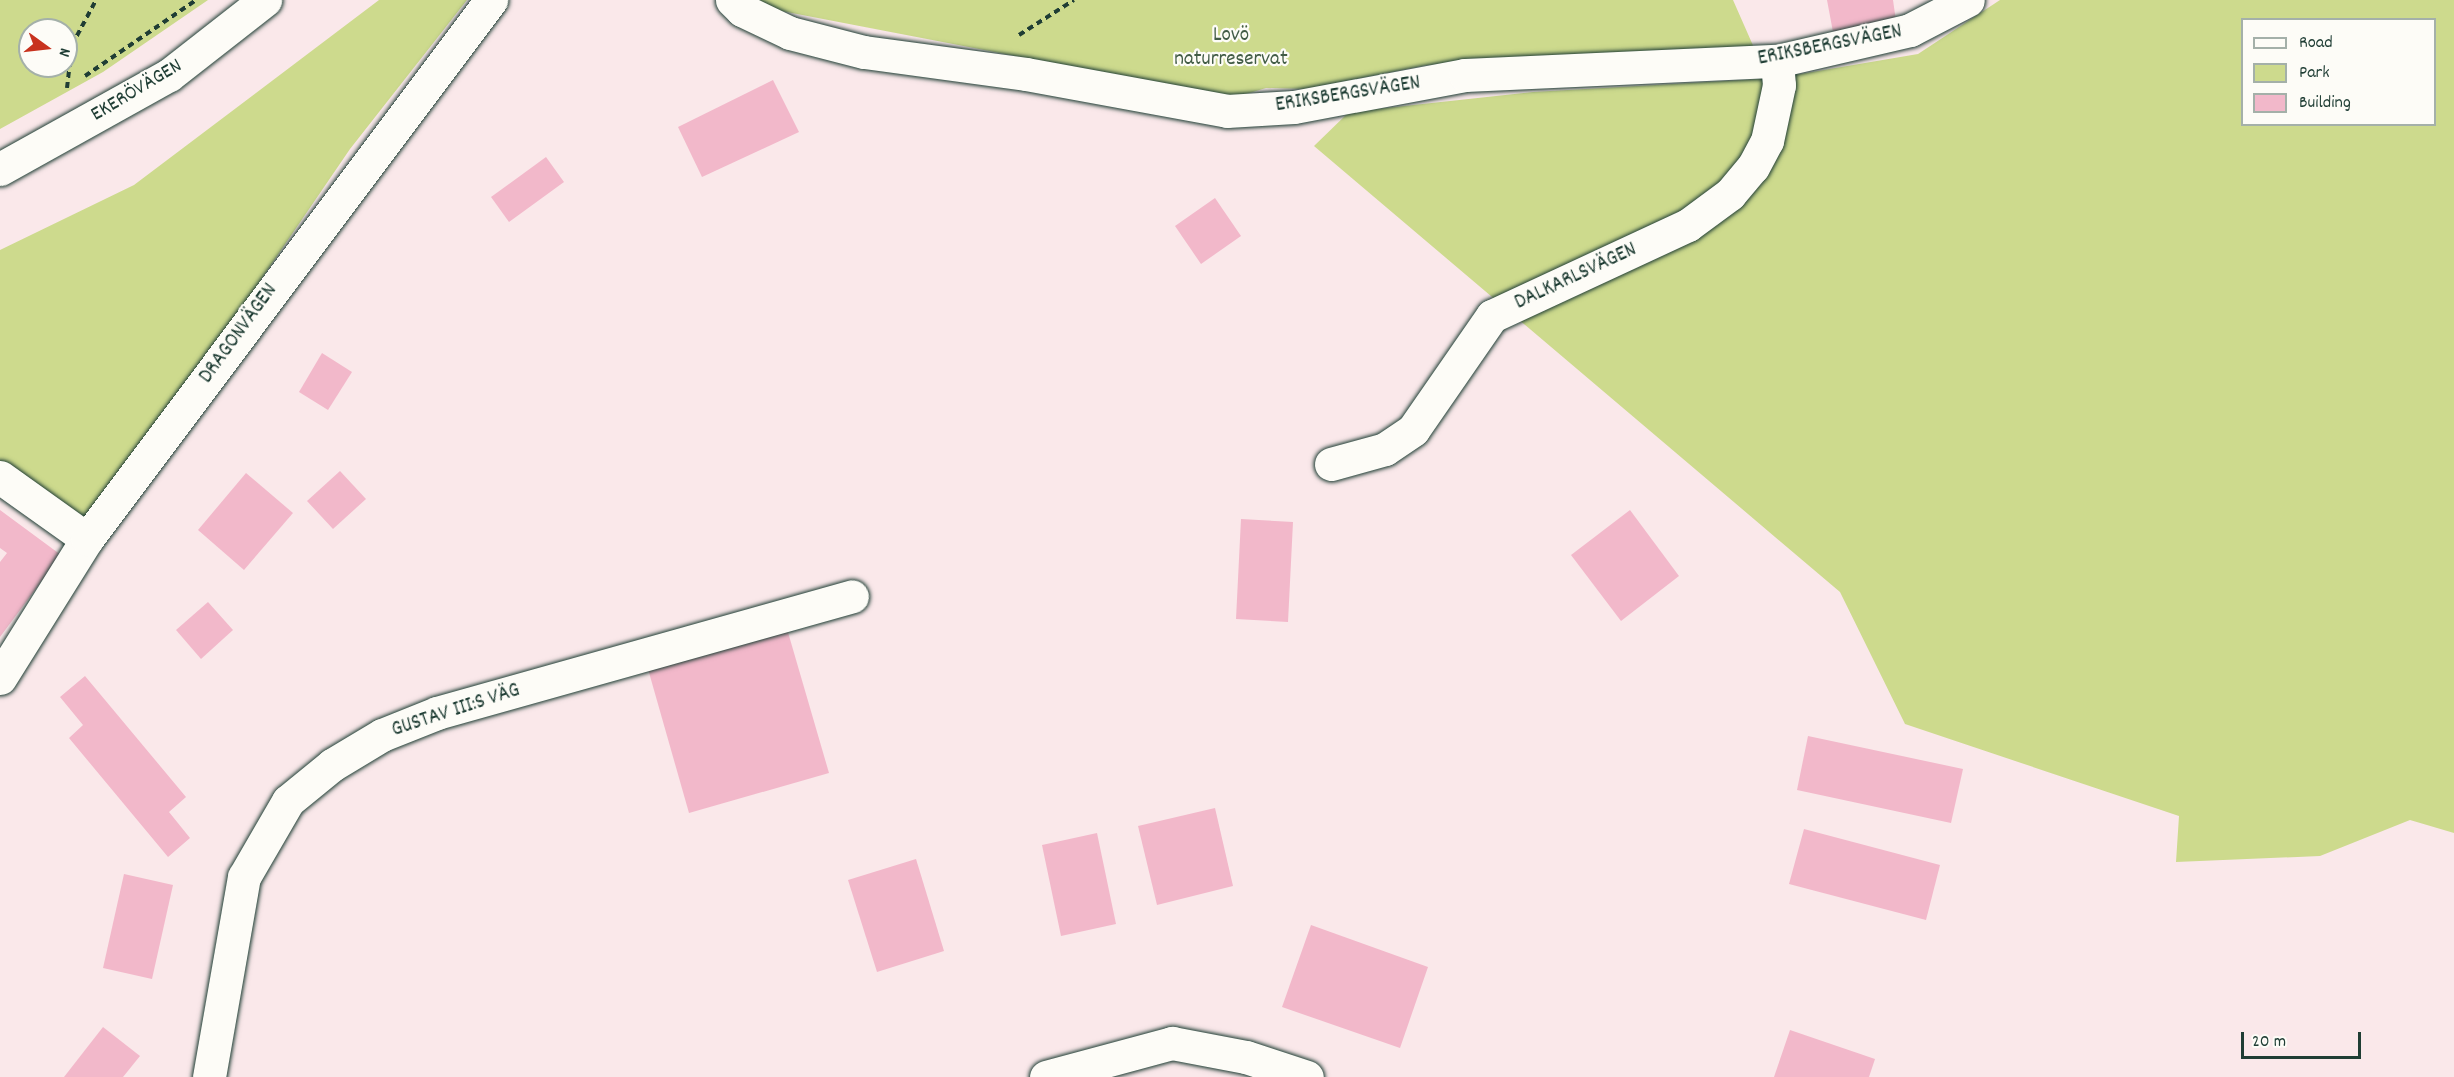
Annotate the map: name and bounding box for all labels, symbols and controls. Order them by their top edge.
north arrow [18,18,78,78]
legend [2241,18,2436,126]
street label: ERIKSBERGSVÄGEN [1756,20,1904,72]
park label: Lovö naturreservat [1174,23,1288,73]
text: Road [2299,31,2333,56]
text: N [52,45,76,59]
street label: EKERÖVÄGEN [87,54,187,128]
text: Park [2299,61,2330,86]
street label: ERIKSBERGSVÄGEN [1274,71,1422,119]
text: Building [2299,91,2351,116]
street label: DALKARLSVÄGEN [1511,238,1641,316]
street label: DRAGONVÄGEN [194,279,284,389]
street label: GUSTAV III:S VÄG [389,678,523,744]
scale bar [2244,1020,2364,1058]
text: 20 m [2252,1030,2286,1055]

